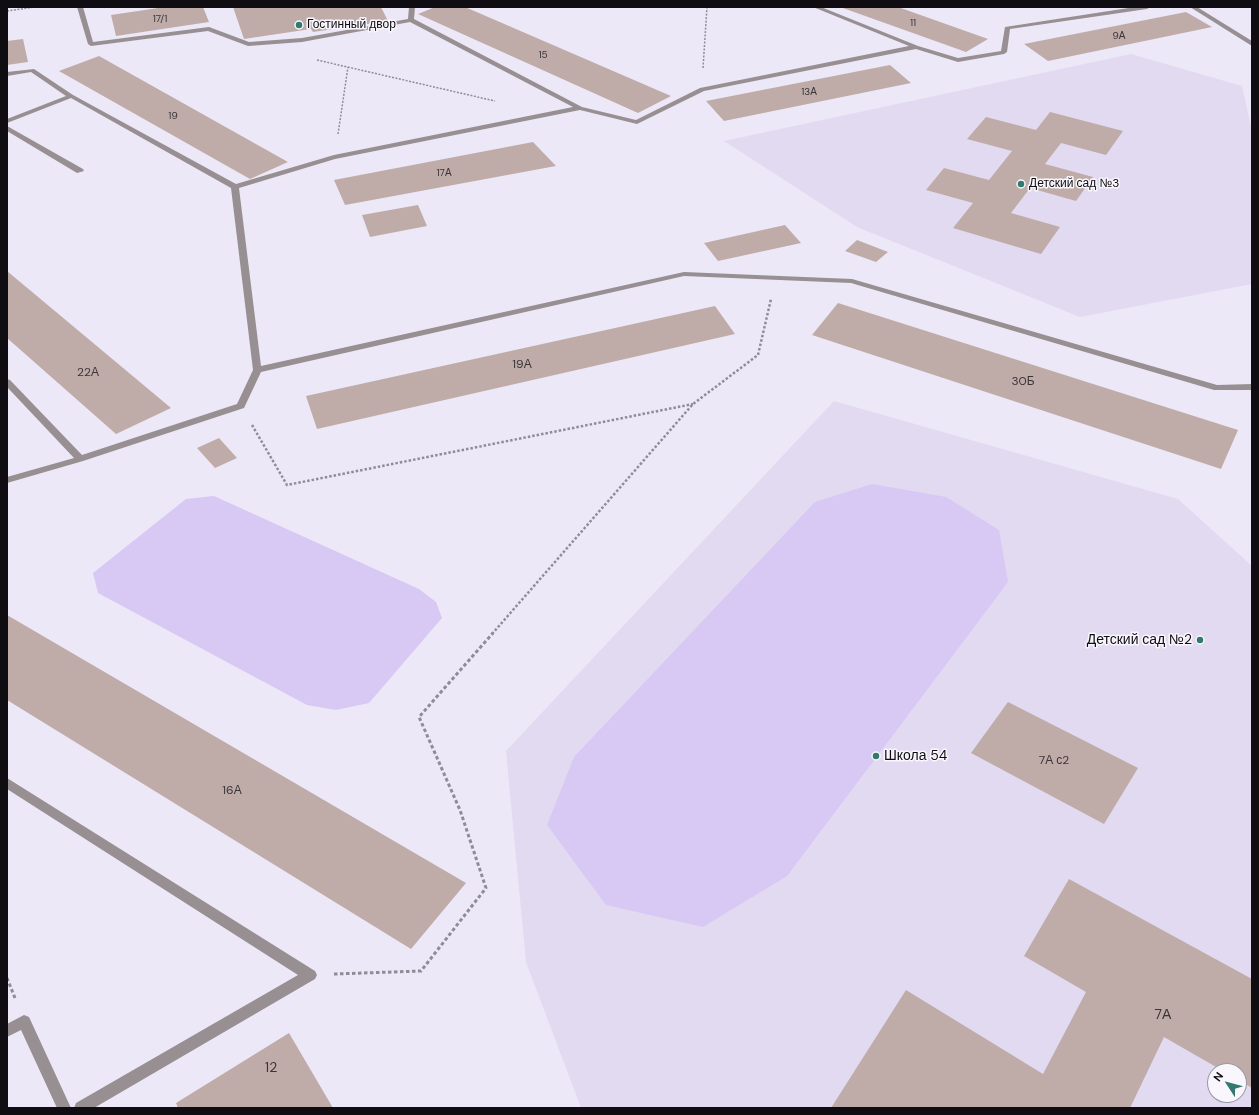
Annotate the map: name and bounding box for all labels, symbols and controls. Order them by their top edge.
house number: 17/1 [153,13,167,25]
house number: 11 [910,17,916,29]
place label: Гостинный двор [307,18,396,32]
marker: Гостинный двор [294,20,304,30]
house number: 9А [1113,30,1125,42]
house number: 15 [538,49,548,61]
house number: 13А [801,86,817,98]
house number: 19 [168,110,178,122]
house number: 17А [436,167,452,179]
place label: Детский сад №3 [1029,177,1119,191]
marker: Детский сад №3 [1016,179,1026,189]
house number: 19А [512,358,532,372]
house number: 22А [77,366,99,380]
house number: 30Б [1011,375,1035,389]
place label: Детский сад №2 [1087,632,1192,648]
marker: Детский сад №2 [1195,635,1205,645]
place label: Школа 54 [884,748,947,764]
marker: Школа 54 [871,751,881,761]
house number: 7А с2 [1039,754,1069,768]
house number: 16А [222,784,242,798]
house number: 7А [1155,1007,1171,1023]
house number: 12 [265,1060,277,1076]
north arrow [1207,1063,1247,1103]
text: N [1210,1069,1226,1084]

